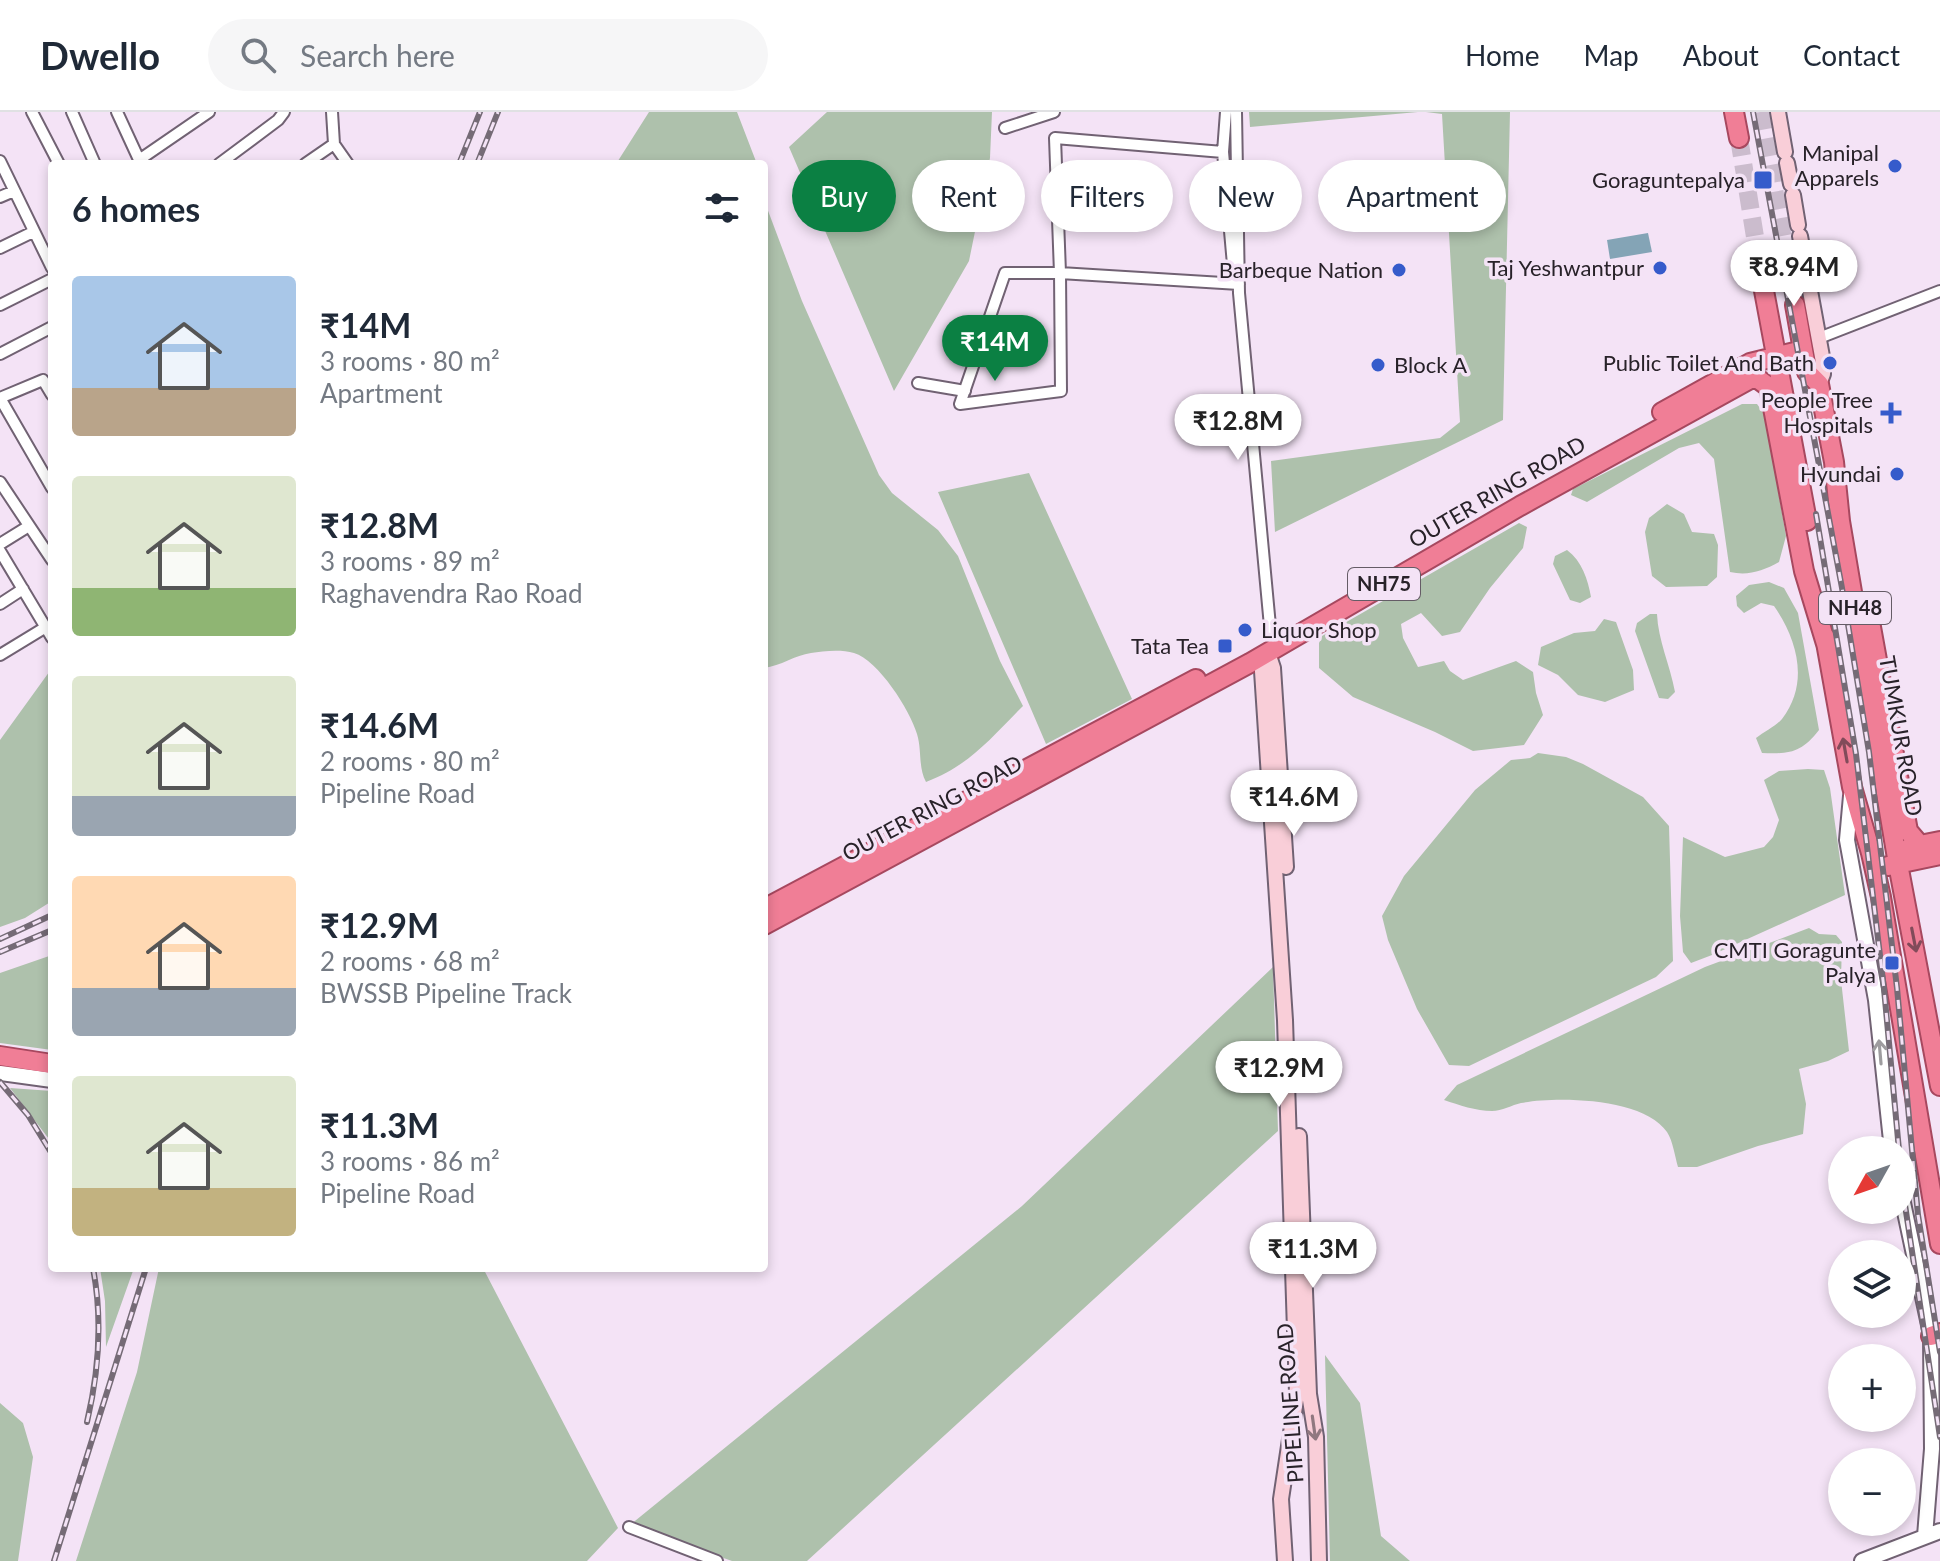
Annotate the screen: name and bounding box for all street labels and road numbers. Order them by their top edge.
street label: OUTER RING ROAD [1403,430,1590,553]
road number: NH75 [1348,568,1420,600]
road number: NH48 [1819,592,1891,624]
street label: TUMKUR ROAD [1874,654,1929,818]
street label: OUTER RING ROAD [837,749,1026,866]
street label: PIPELINE ROAD [1270,1322,1309,1484]

